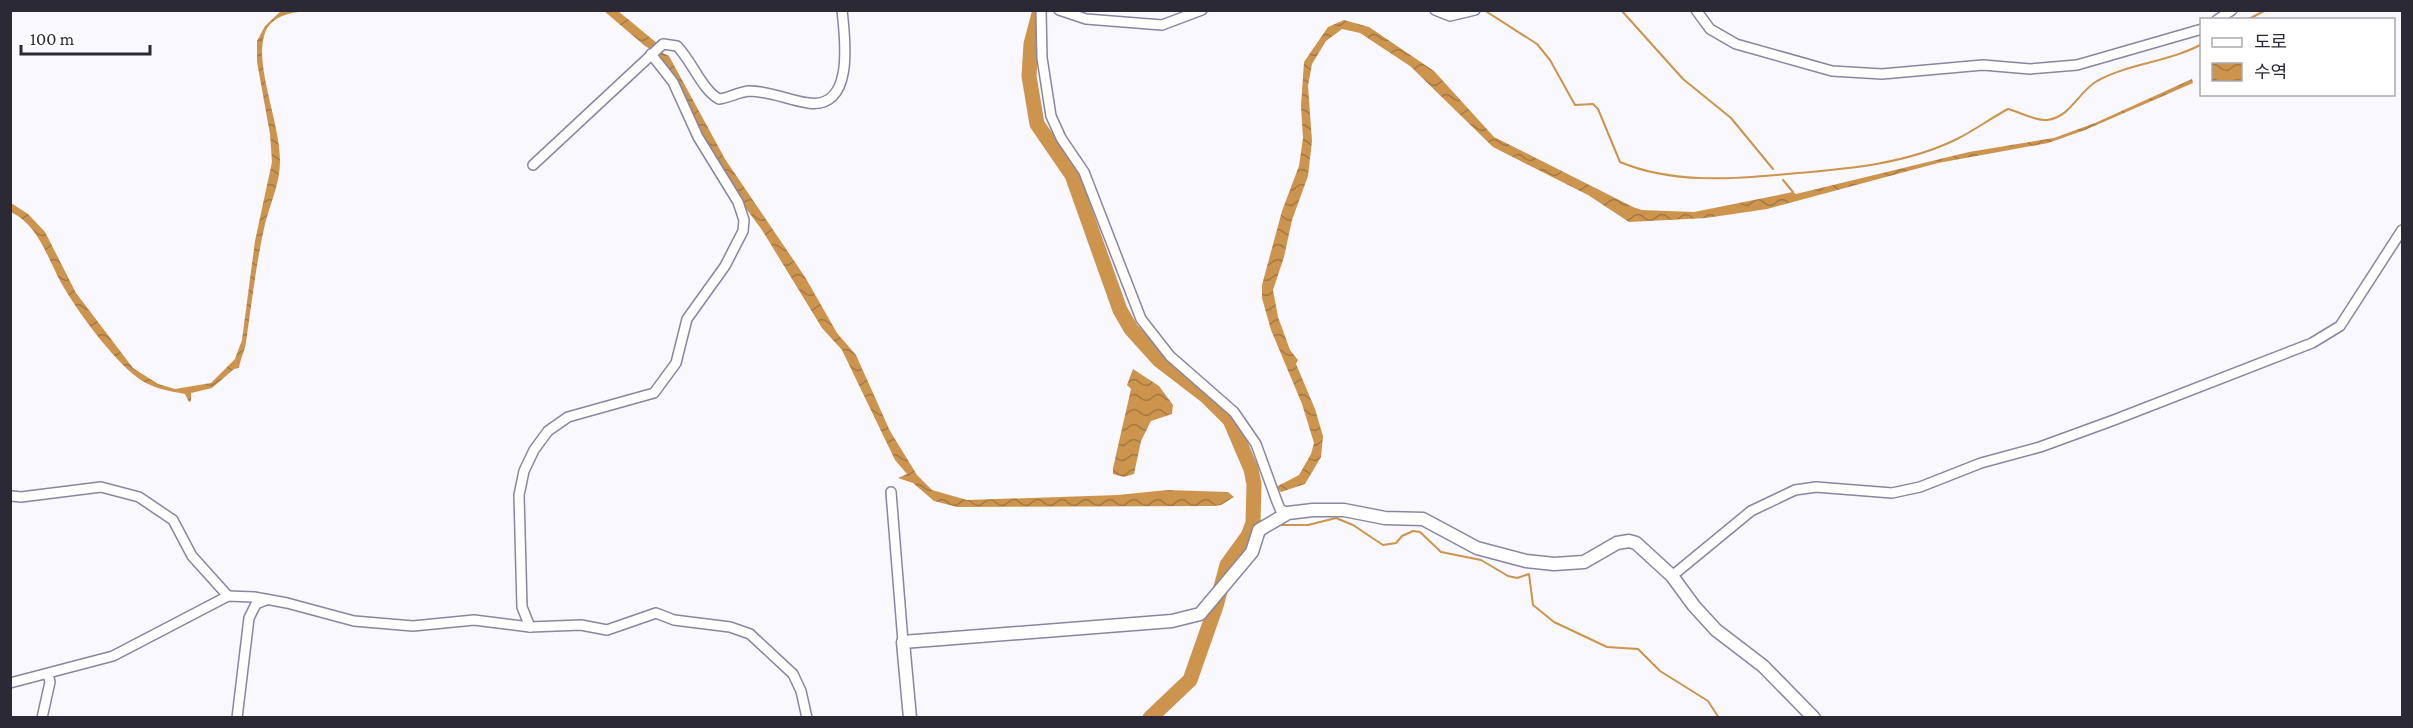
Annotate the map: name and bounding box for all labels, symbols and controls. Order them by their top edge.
scale bar [21,18,150,56]
legend [2200,18,2395,96]
text: 100 m [30,29,75,49]
text: 도로 [2254,32,2287,52]
text: 수역 [2254,62,2287,82]

